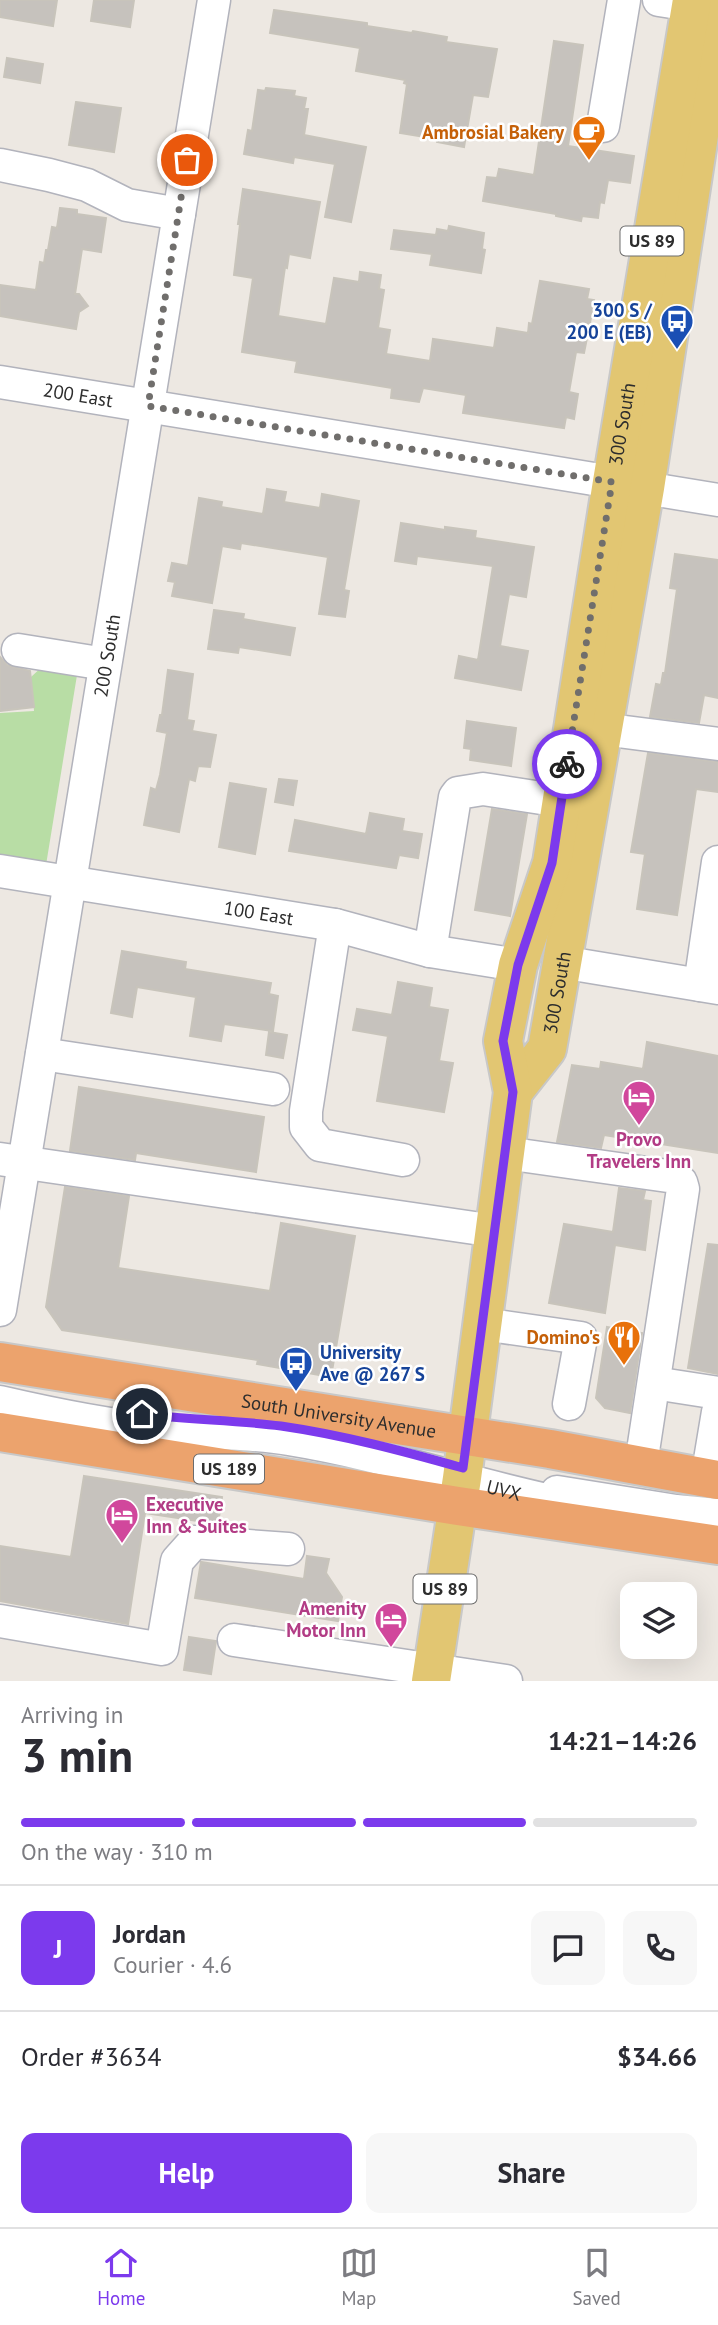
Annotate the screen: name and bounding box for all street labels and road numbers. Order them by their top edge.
road number: US 89 [620,227,684,256]
street label: 200 East [41,377,115,412]
street label: 300 South [603,381,640,467]
street label: 200 South [88,613,125,699]
street label: 100 East [222,895,296,930]
street label: 300 South [538,949,576,1036]
street label: South University Avenue [240,1388,438,1443]
road number: US 189 [194,1454,264,1484]
street label: UVX [484,1474,524,1506]
road number: US 89 [414,1574,476,1604]

